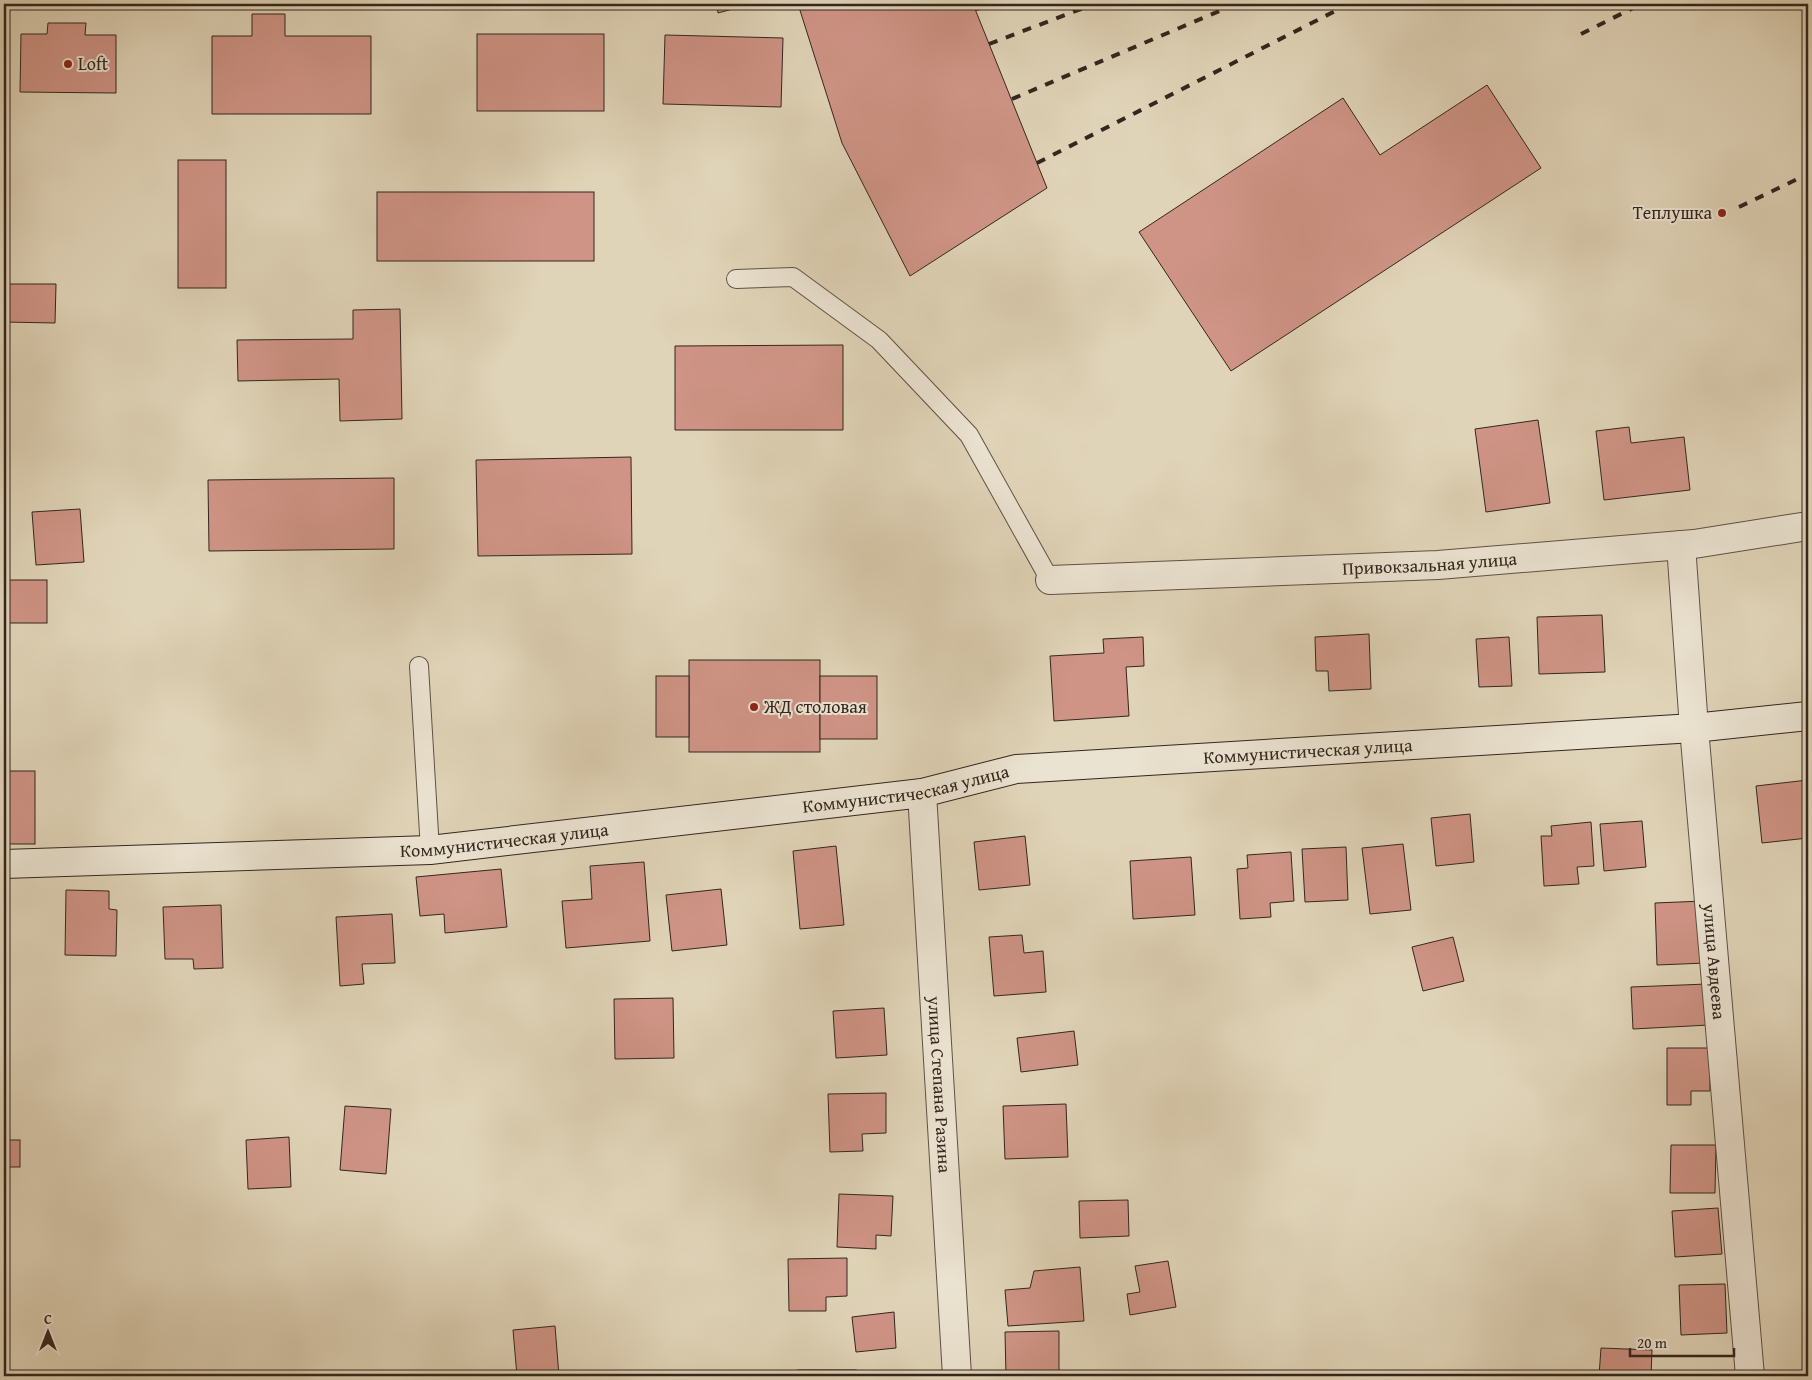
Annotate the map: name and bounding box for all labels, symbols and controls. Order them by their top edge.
place label: Loft [78,50,109,77]
marker: Loft [62,58,74,70]
place label: Теплушка [1633,199,1712,226]
marker: Теплушка [1716,207,1728,219]
street label: Привокзальная улица [1342,545,1518,582]
place label: ЖД столовая [763,693,867,720]
marker: ЖД столовая [748,701,760,713]
street label: Коммунистическая улица [1203,731,1414,771]
street label: Коммунистическая улица [801,757,1012,820]
street label: Коммунистическая улица [400,815,610,864]
street label: улица Авдеева [1696,902,1733,1021]
street label: улица Степана Разина [921,994,959,1174]
north arrow [22,1308,72,1358]
text: С [44,1309,52,1329]
scale bar [1630,1325,1733,1357]
text: 20 m [1637,1332,1668,1353]

